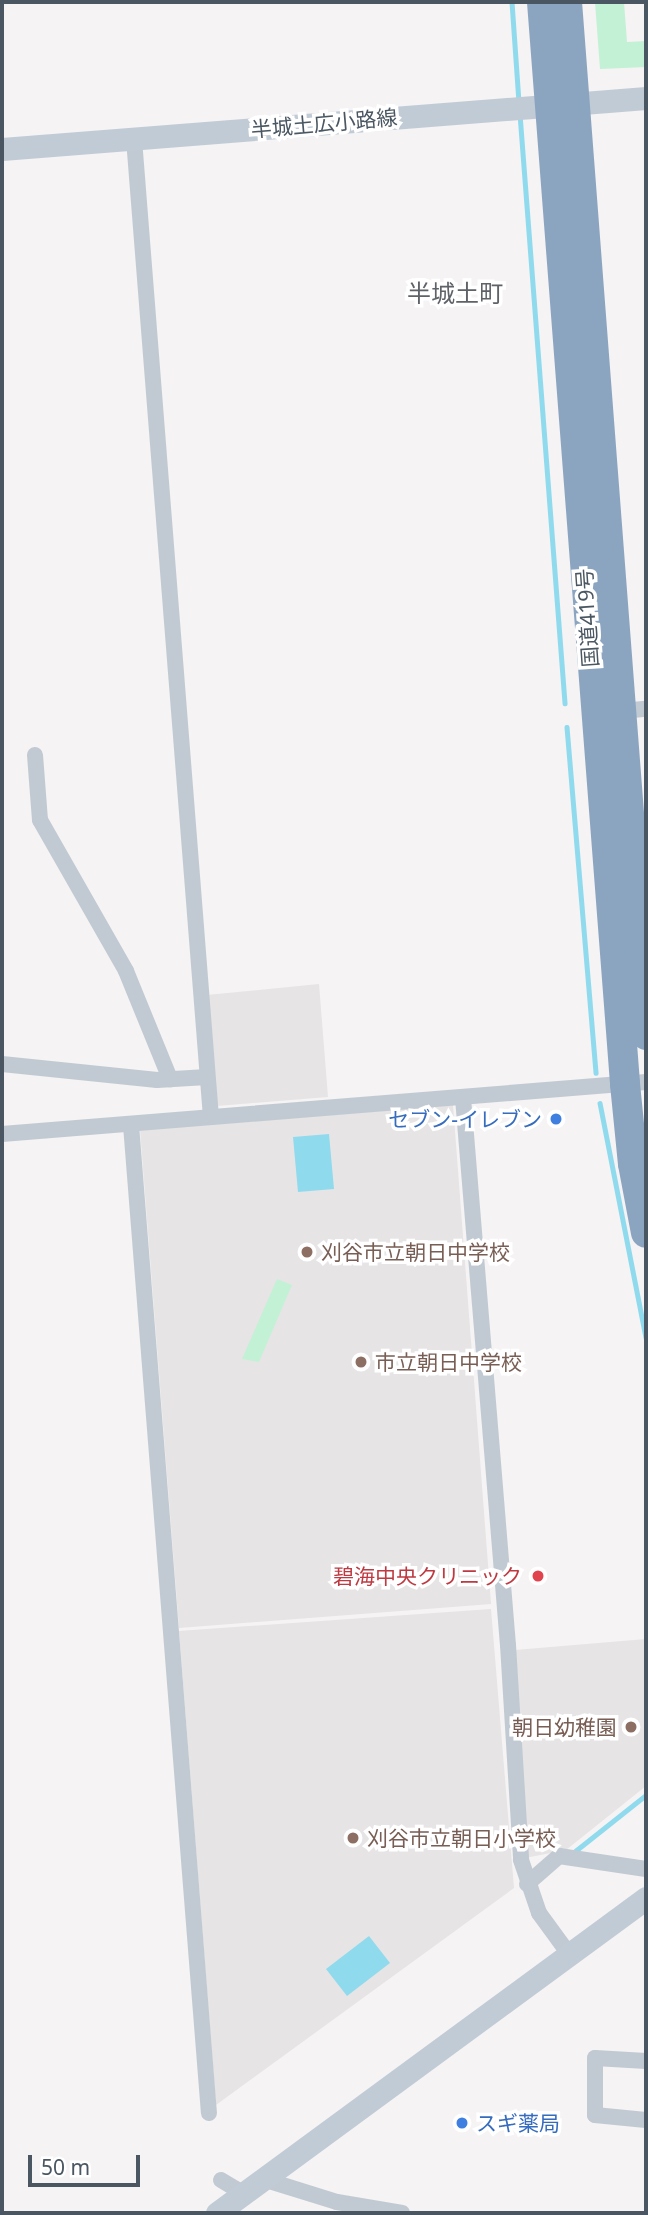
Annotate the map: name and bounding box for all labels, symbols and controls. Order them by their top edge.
street label: 半城土広小路線 [250,104,398,142]
district label: 半城土町 [407,279,503,307]
street label: 国道419号 [571,568,603,668]
place label: セブン-イレブン [388,1106,542,1132]
marker: セブン-イレブン [548,1111,564,1127]
place label: 刈谷市立朝日中学校 [321,1239,510,1265]
marker: 刈谷市立朝日中学校 [299,1244,315,1260]
place label: 市立朝日中学校 [375,1349,522,1375]
marker: 市立朝日中学校 [353,1354,369,1370]
place label: 碧海中央クリニック [333,1563,522,1589]
marker: 碧海中央クリニック [528,1566,548,1586]
place label: 朝日幼稚園 [512,1714,617,1740]
marker: 朝日幼稚園 [623,1719,639,1735]
place label: 刈谷市立朝日小学校 [367,1825,556,1851]
marker: 刈谷市立朝日小学校 [345,1830,361,1846]
place label: スギ薬局 [476,2110,560,2136]
marker: スギ薬局 [454,2115,470,2131]
scale bar [32,2142,144,2186]
text: 50 m [41,2153,90,2181]

